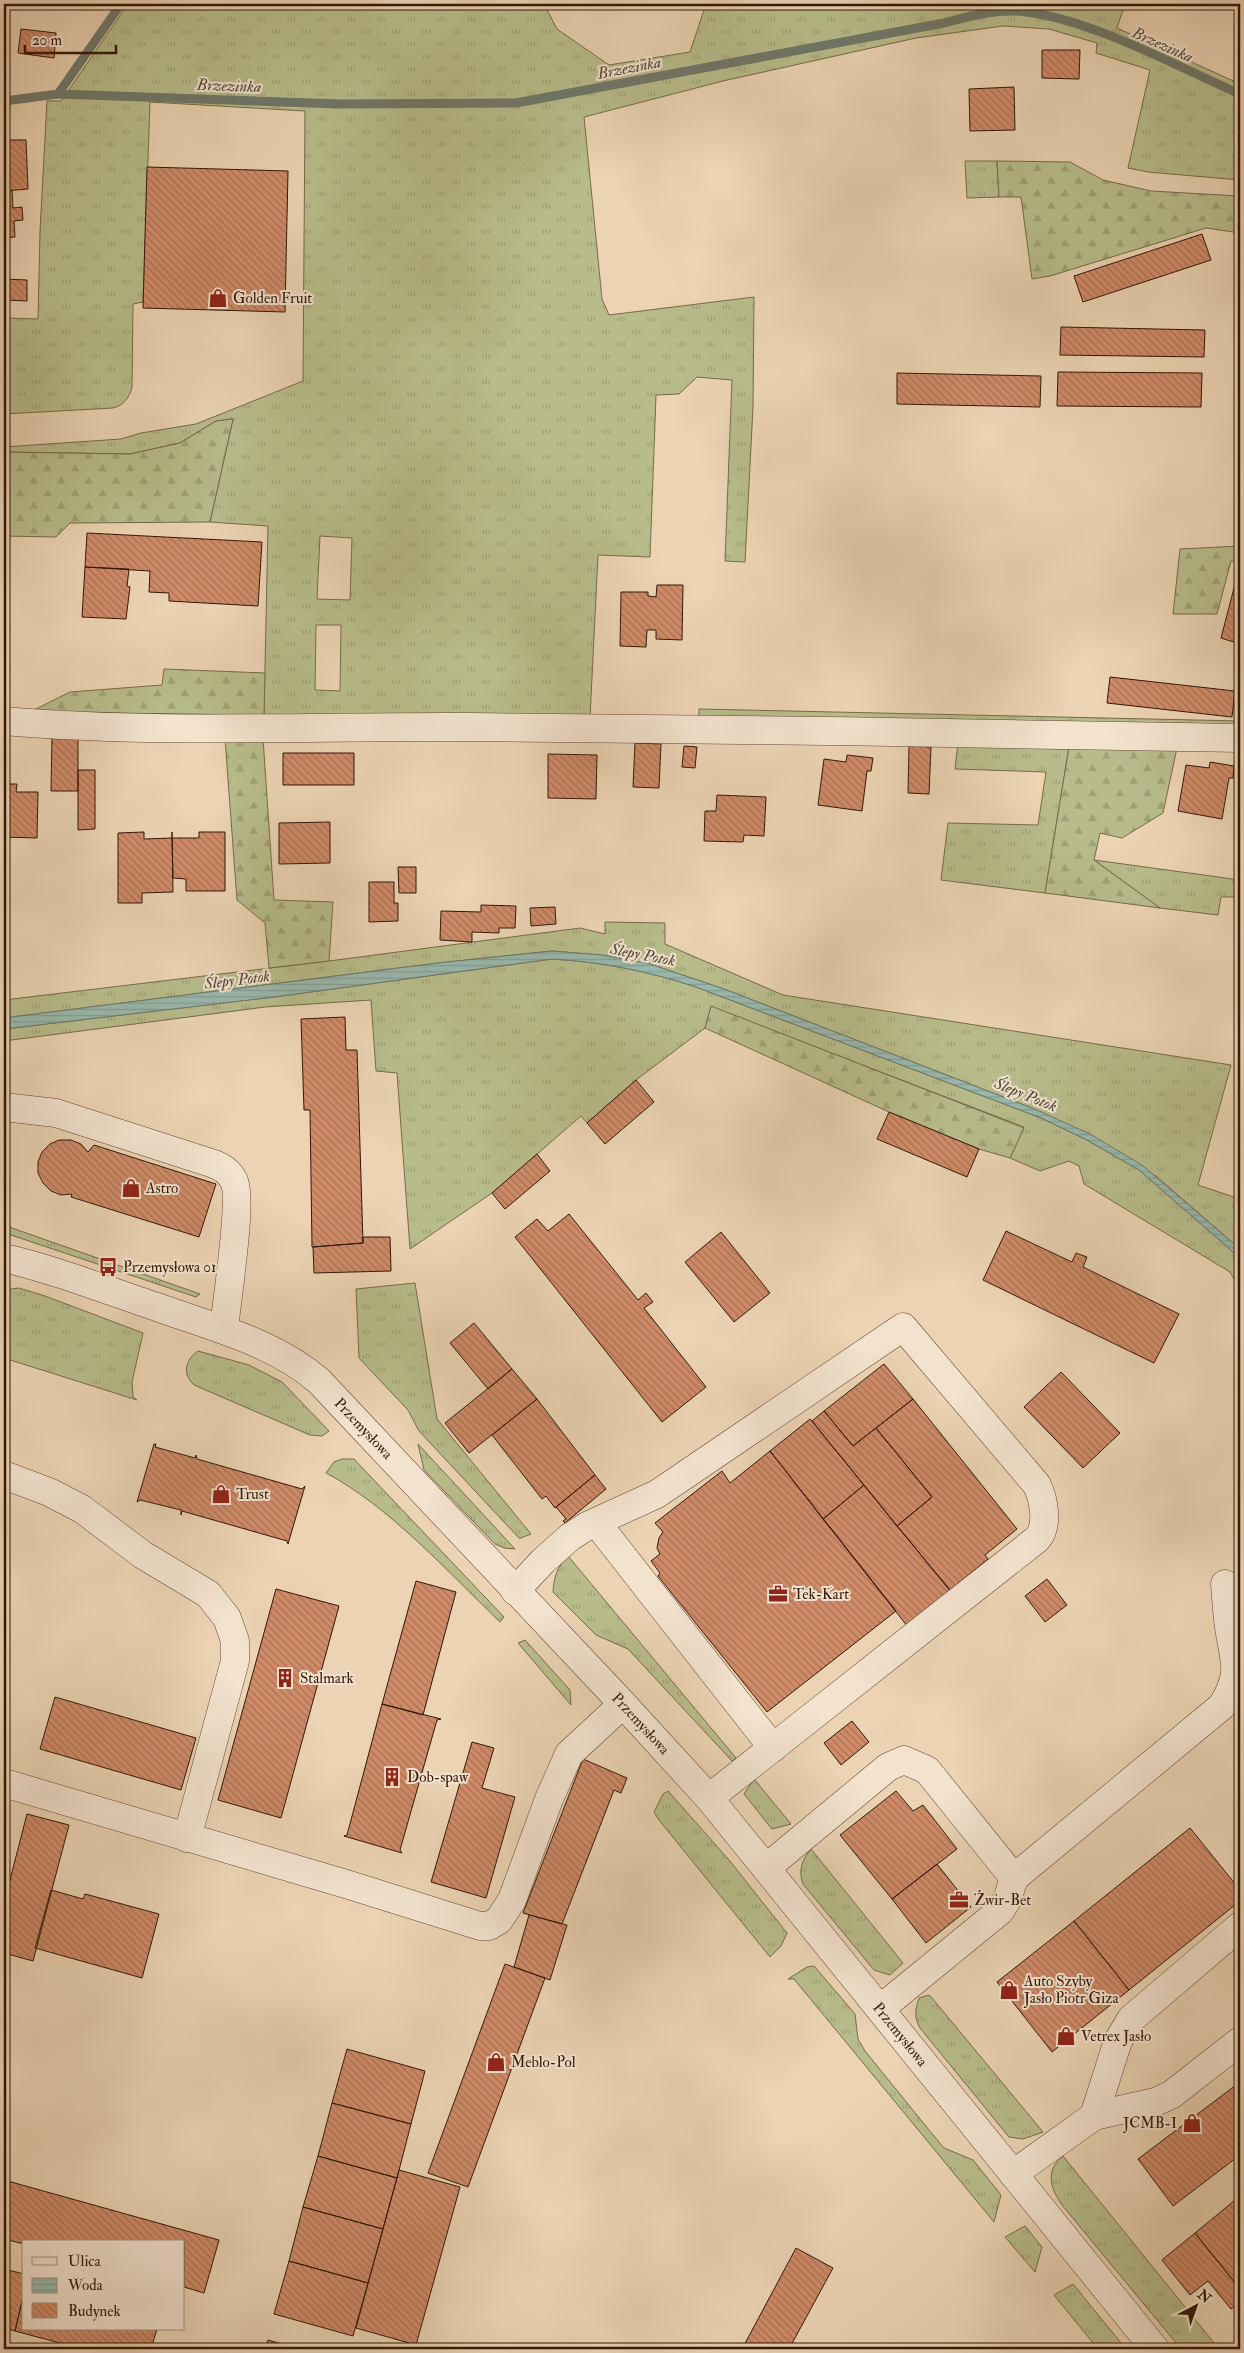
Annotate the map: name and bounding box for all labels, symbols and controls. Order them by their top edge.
scale bar [25,22,116,54]
water label: Brzezinka [1128,22,1196,67]
text: 20 m [32,31,62,50]
water label: Brzezinka [595,52,663,84]
water label: Brzezinka [195,75,262,97]
shop icon: Golden Fruit [207,287,229,309]
place label: Golden Fruit [233,289,312,308]
water label: Ślepy Potok [608,939,677,971]
water label: Ślepy Potok [202,966,271,994]
water label: Ślepy Potok [990,1073,1060,1117]
shop icon: Astro [120,1177,142,1199]
place label: Astro [145,1179,178,1198]
bus stop icon: Przemysłowa 01 [97,1256,119,1278]
place label: Przemysłowa 01 [123,1258,216,1277]
street label: Przemysłowa [330,1394,397,1464]
shop icon: Trust [210,1483,232,1505]
place label: Trust [236,1485,269,1504]
office icon: Tek-Kart [767,1583,789,1605]
place label: Tek-Kart [793,1585,849,1604]
building icon: Stalmark [274,1667,296,1689]
place label: Stalmark [300,1669,354,1688]
street label: Przemysłowa [607,1689,674,1759]
building icon: Dob-spaw [381,1766,403,1788]
place label: Dob-spaw [407,1768,469,1788]
office icon: Żwir-Bet [948,1889,970,1911]
place label: Żwir-Bet [974,1889,1031,1910]
place label: Auto Szyby Jasło Piotr Giza [1023,1972,1119,2009]
shop icon: Auto Szyby Jasło Piotr Giza [998,1979,1020,2001]
street label: Przemysłowa [868,1999,932,2071]
shop icon: Vetrex Jasło [1055,2025,1077,2047]
place label: Vetrex Jasło [1081,2027,1151,2047]
shop icon: Meblo-Pol [485,2051,507,2073]
place label: Meblo-Pol [511,2053,576,2072]
shop icon: JCMB-I [1181,2112,1203,2134]
place label: JCMB-I [1122,2114,1177,2134]
legend [22,2240,185,2330]
text: Ulica [68,2252,101,2271]
text: Woda [67,2276,104,2295]
north arrow [1172,2280,1222,2330]
text: N [1193,2285,1215,2307]
text: Budynek [68,2302,121,2321]

